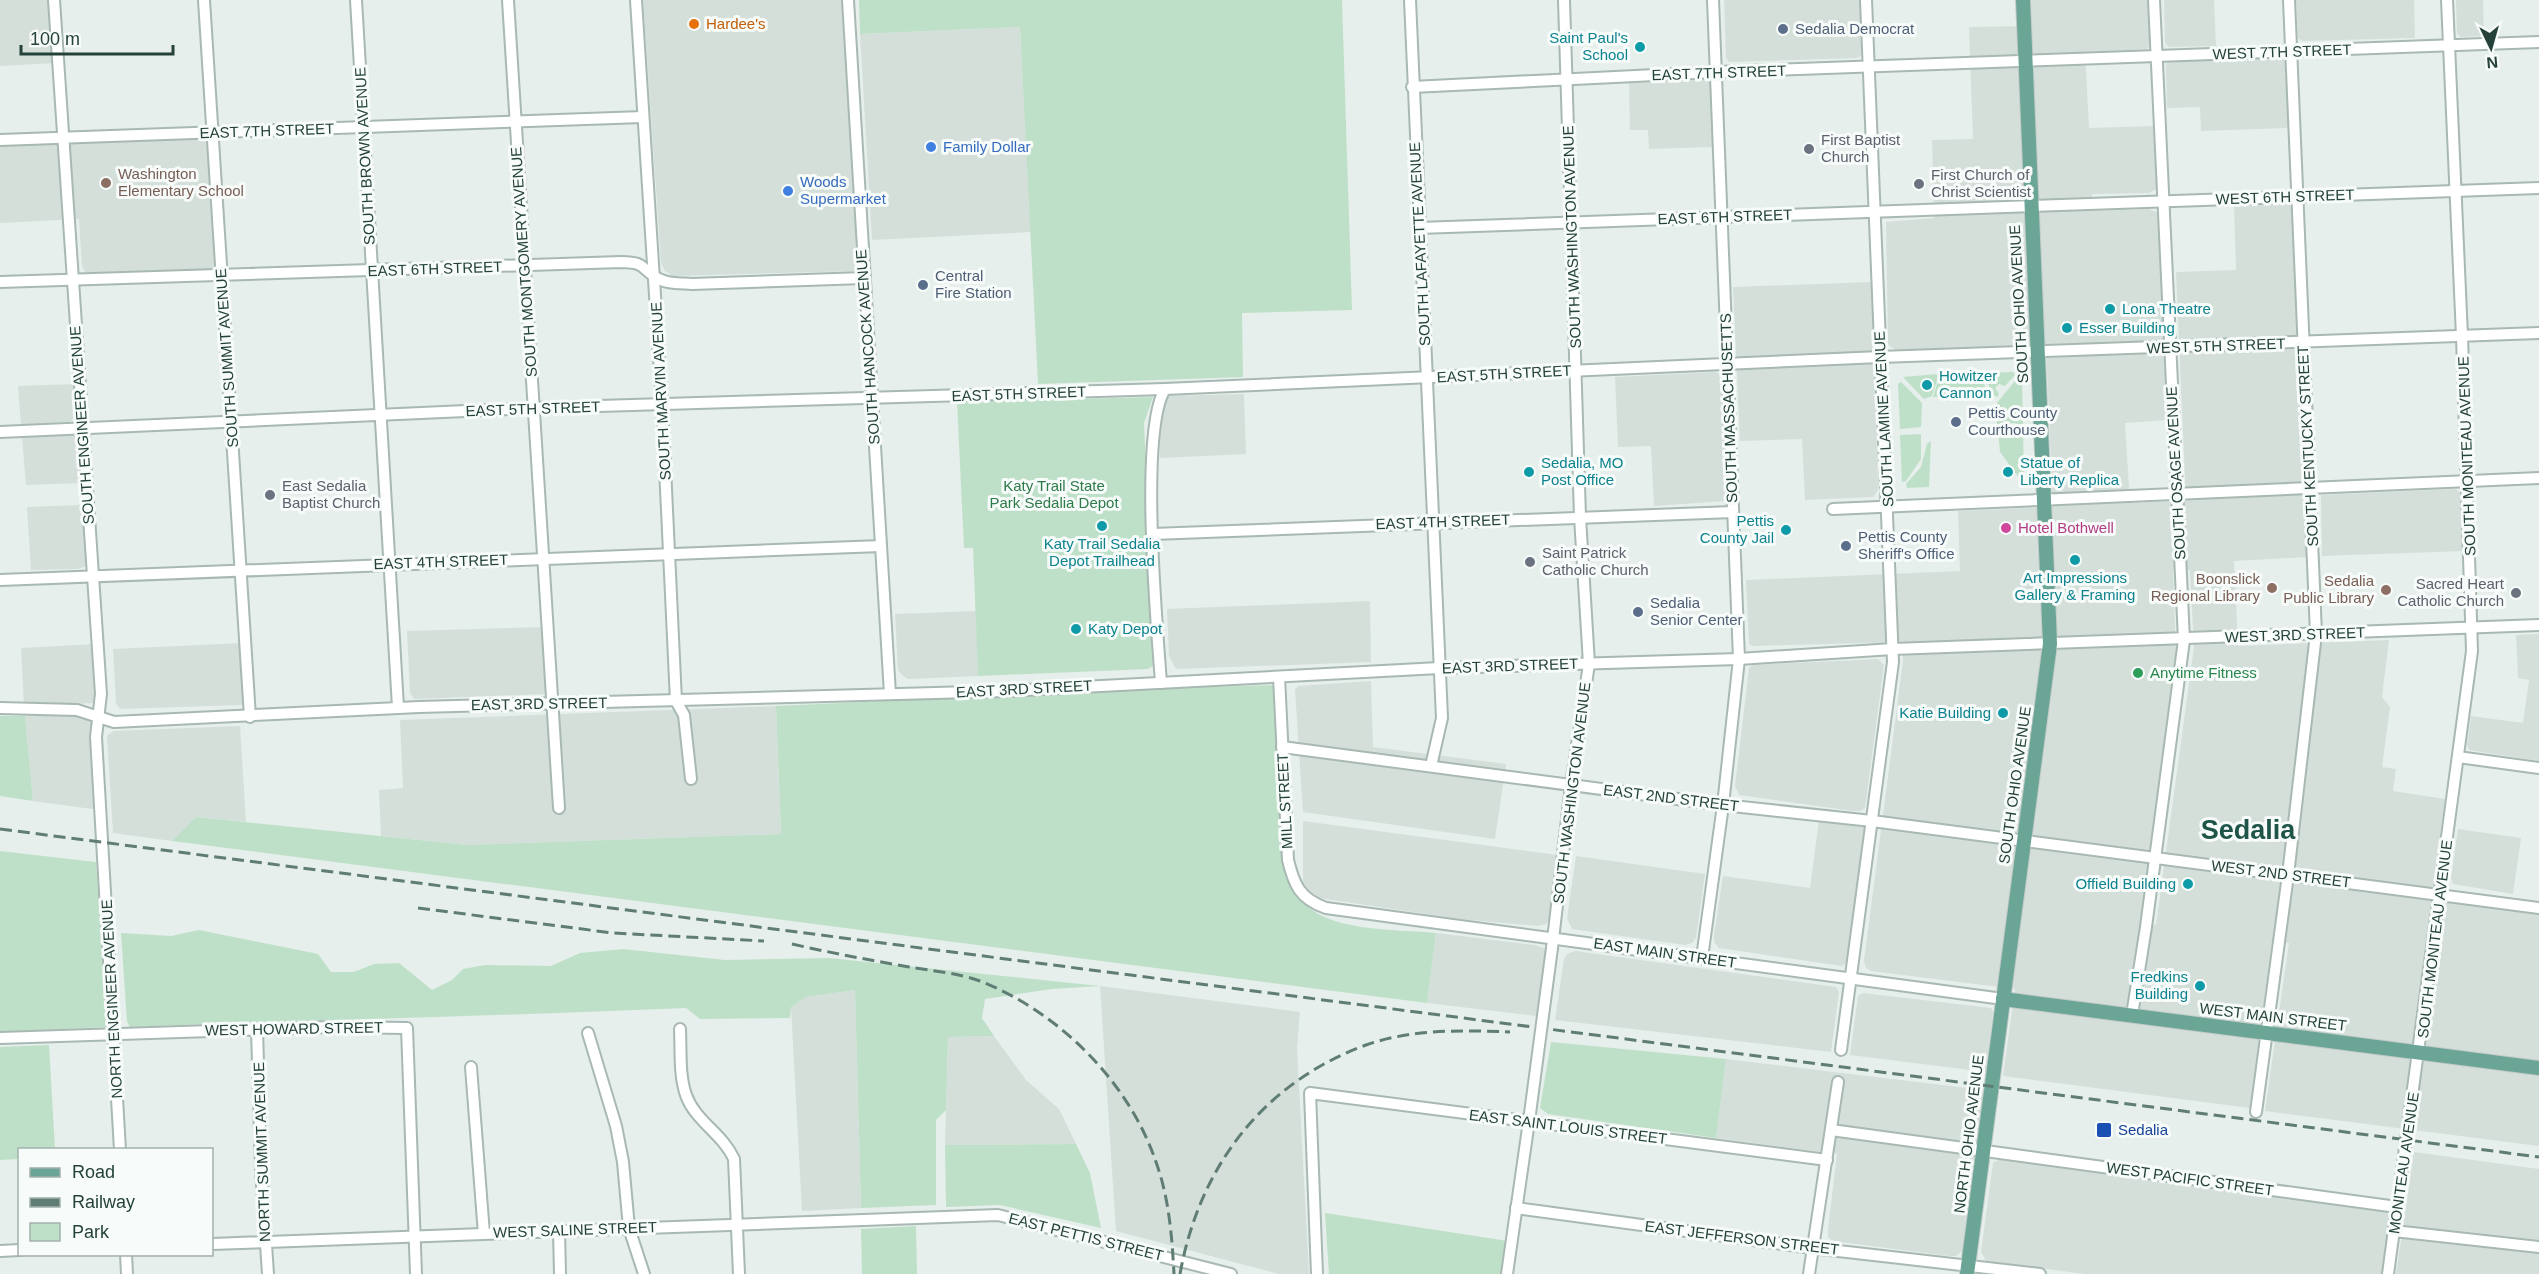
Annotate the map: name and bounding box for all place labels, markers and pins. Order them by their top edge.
place label: Hardee's [706,15,766,32]
marker: Hardee's [687,17,701,31]
place label: Sedalia Democrat [1795,20,1915,37]
marker: Sedalia Democrat [1776,22,1790,36]
place label: Saint Paul's School [1549,29,1628,63]
marker: Saint Paul's School [1633,40,1647,54]
place label: First Baptist Church [1821,131,1901,165]
place label: Family Dollar [943,138,1031,155]
marker: Family Dollar [924,140,938,154]
marker: First Baptist Church [1802,142,1816,156]
place label: Washington Elementary School [118,165,244,199]
place label: First Church of Christ Scientist [1931,166,2032,200]
place label: Woods Supermarket [800,173,887,207]
marker: Washington Elementary School [99,176,113,190]
marker: First Church of Christ Scientist [1912,177,1926,191]
marker: Woods Supermarket [781,184,795,198]
place label: Central Fire Station [935,267,1012,301]
marker: Central Fire Station [916,278,930,292]
place label: Lona Theatre [2122,300,2211,317]
marker: Lona Theatre [2103,302,2117,316]
place label: Esser Building [2079,319,2175,336]
marker: Esser Building [2060,321,2074,335]
place label: Howitzer Cannon [1939,367,1997,401]
marker: Howitzer Cannon [1920,378,1934,392]
place label: Pettis County Courthouse [1968,404,2058,438]
marker: Pettis County Courthouse [1949,415,1963,429]
place label: Sedalia, MO Post Office [1541,454,1624,488]
place label: Statue of Liberty Replica [2020,454,2120,488]
marker: Sedalia, MO Post Office [1522,465,1536,479]
marker: Statue of Liberty Replica [2001,465,2015,479]
place label: East Sedalia Baptist Church [282,477,380,511]
marker: East Sedalia Baptist Church [263,488,277,502]
place label: Pettis County Jail [1700,512,1774,546]
marker: Katy Trail Sedalia Depot Trailhead [1095,519,1109,533]
place label: Hotel Bothwell [2018,519,2114,536]
marker: Hotel Bothwell [1999,521,2013,535]
marker: Pettis County Jail [1779,523,1793,537]
place label: Pettis County Sheriff's Office [1858,528,1955,562]
place label: Katy Trail Sedalia Depot Trailhead [1044,535,1161,569]
marker: Pettis County Sheriff's Office [1839,539,1853,553]
place label: Saint Patrick Catholic Church [1542,544,1649,578]
marker: Art Impressions Gallery & Framing [2068,553,2082,567]
marker: Saint Patrick Catholic Church [1523,555,1537,569]
place label: Art Impressions Gallery & Framing [2015,569,2135,603]
place label: Boonslick Regional Library [2151,570,2260,604]
place label: Sedalia Public Library [2283,572,2375,606]
place label: Sacred Heart Catholic Church [2397,575,2505,609]
marker: Boonslick Regional Library [2265,581,2279,595]
marker: Sedalia Public Library [2379,583,2393,597]
marker: Sacred Heart Catholic Church [2509,586,2523,600]
place label: Sedalia Senior Center [1650,594,1743,628]
marker: Sedalia Senior Center [1631,605,1645,619]
place label: Katy Depot [1088,620,1163,637]
marker: Katy Depot [1069,622,1083,636]
place label: Anytime Fitness [2150,664,2257,681]
marker: Anytime Fitness [2131,666,2145,680]
place label: Katie Building [1899,704,1991,721]
marker: Katie Building [1996,706,2010,720]
place label: Offield Building [2075,875,2176,892]
marker: Offield Building [2181,877,2195,891]
place label: Fredkins Building [2130,968,2188,1002]
marker: Fredkins Building [2193,979,2207,993]
marker: Sedalia [2095,1121,2113,1139]
place label: Sedalia [2118,1121,2169,1138]

